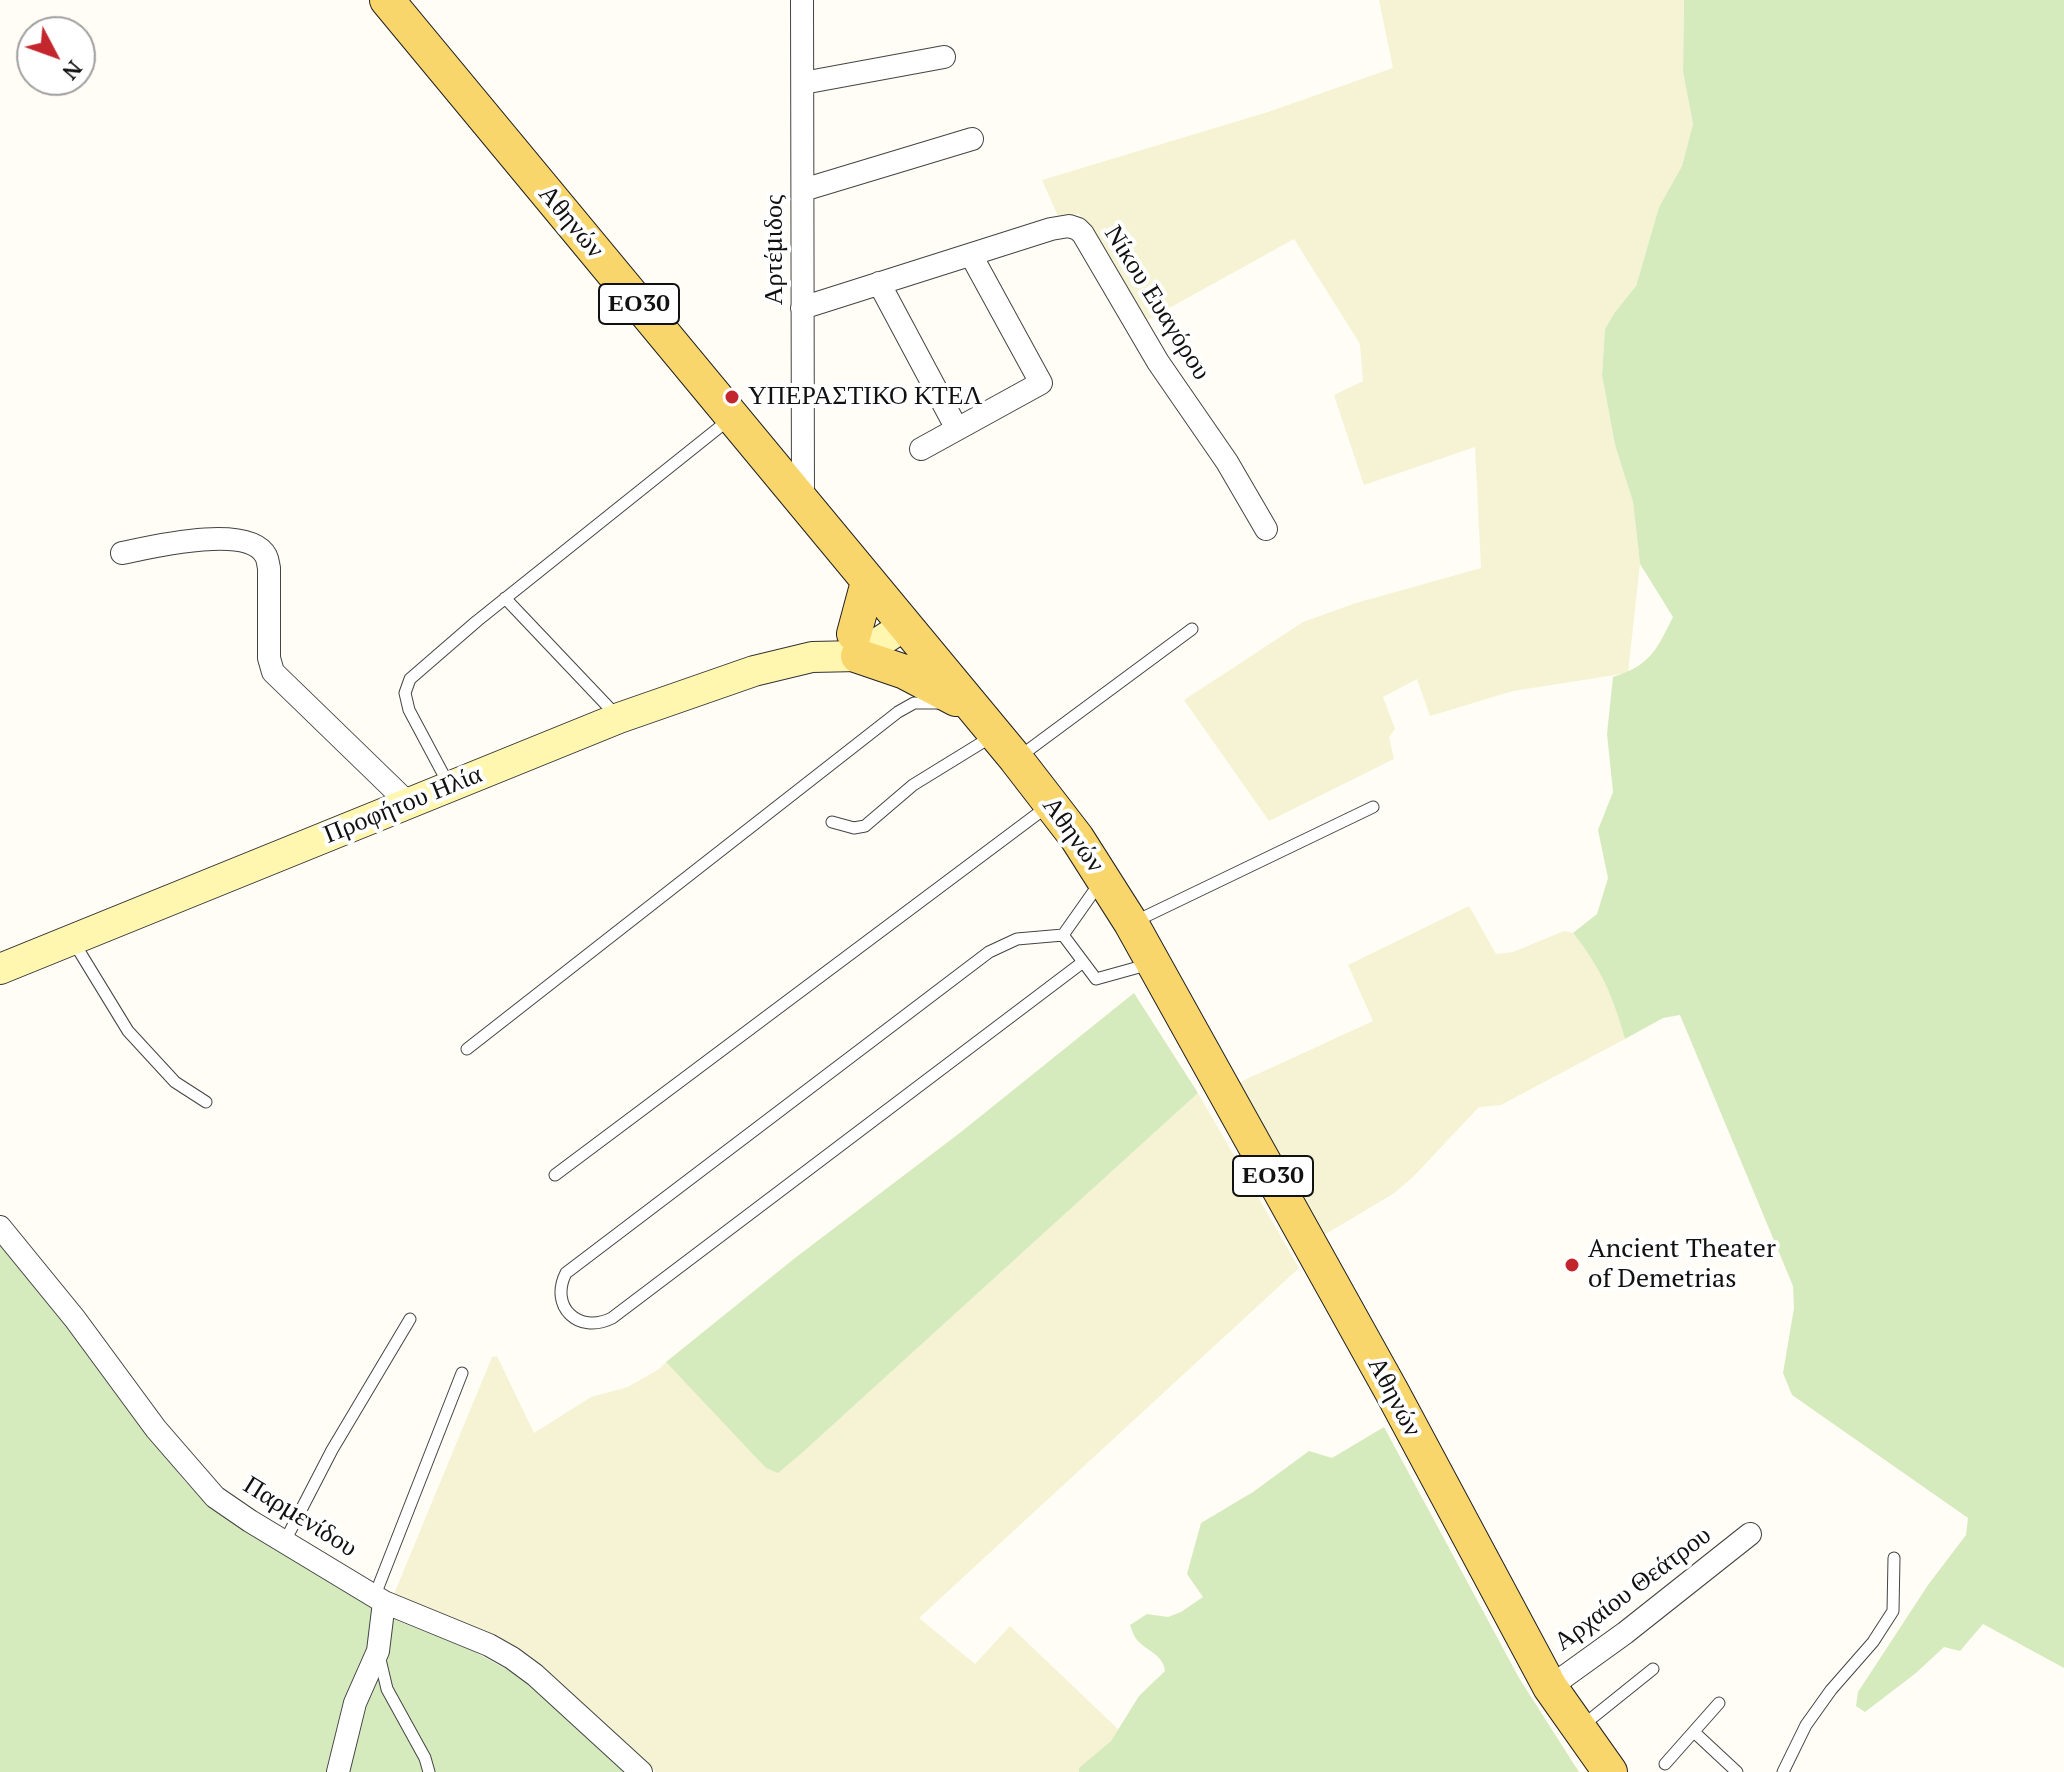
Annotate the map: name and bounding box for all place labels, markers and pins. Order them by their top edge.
place label: ΥΠΕΡΑΣΤΙΚΟ ΚΤΕΛ [748,381,982,413]
marker: ΥΠΕΡΑΣΤΙΚΟ ΚΤΕΛ [723,388,741,406]
place label: Ancient Theater of Demetrias [1588,1234,1776,1296]
marker: Ancient Theater of Demetrias [1563,1256,1581,1274]

